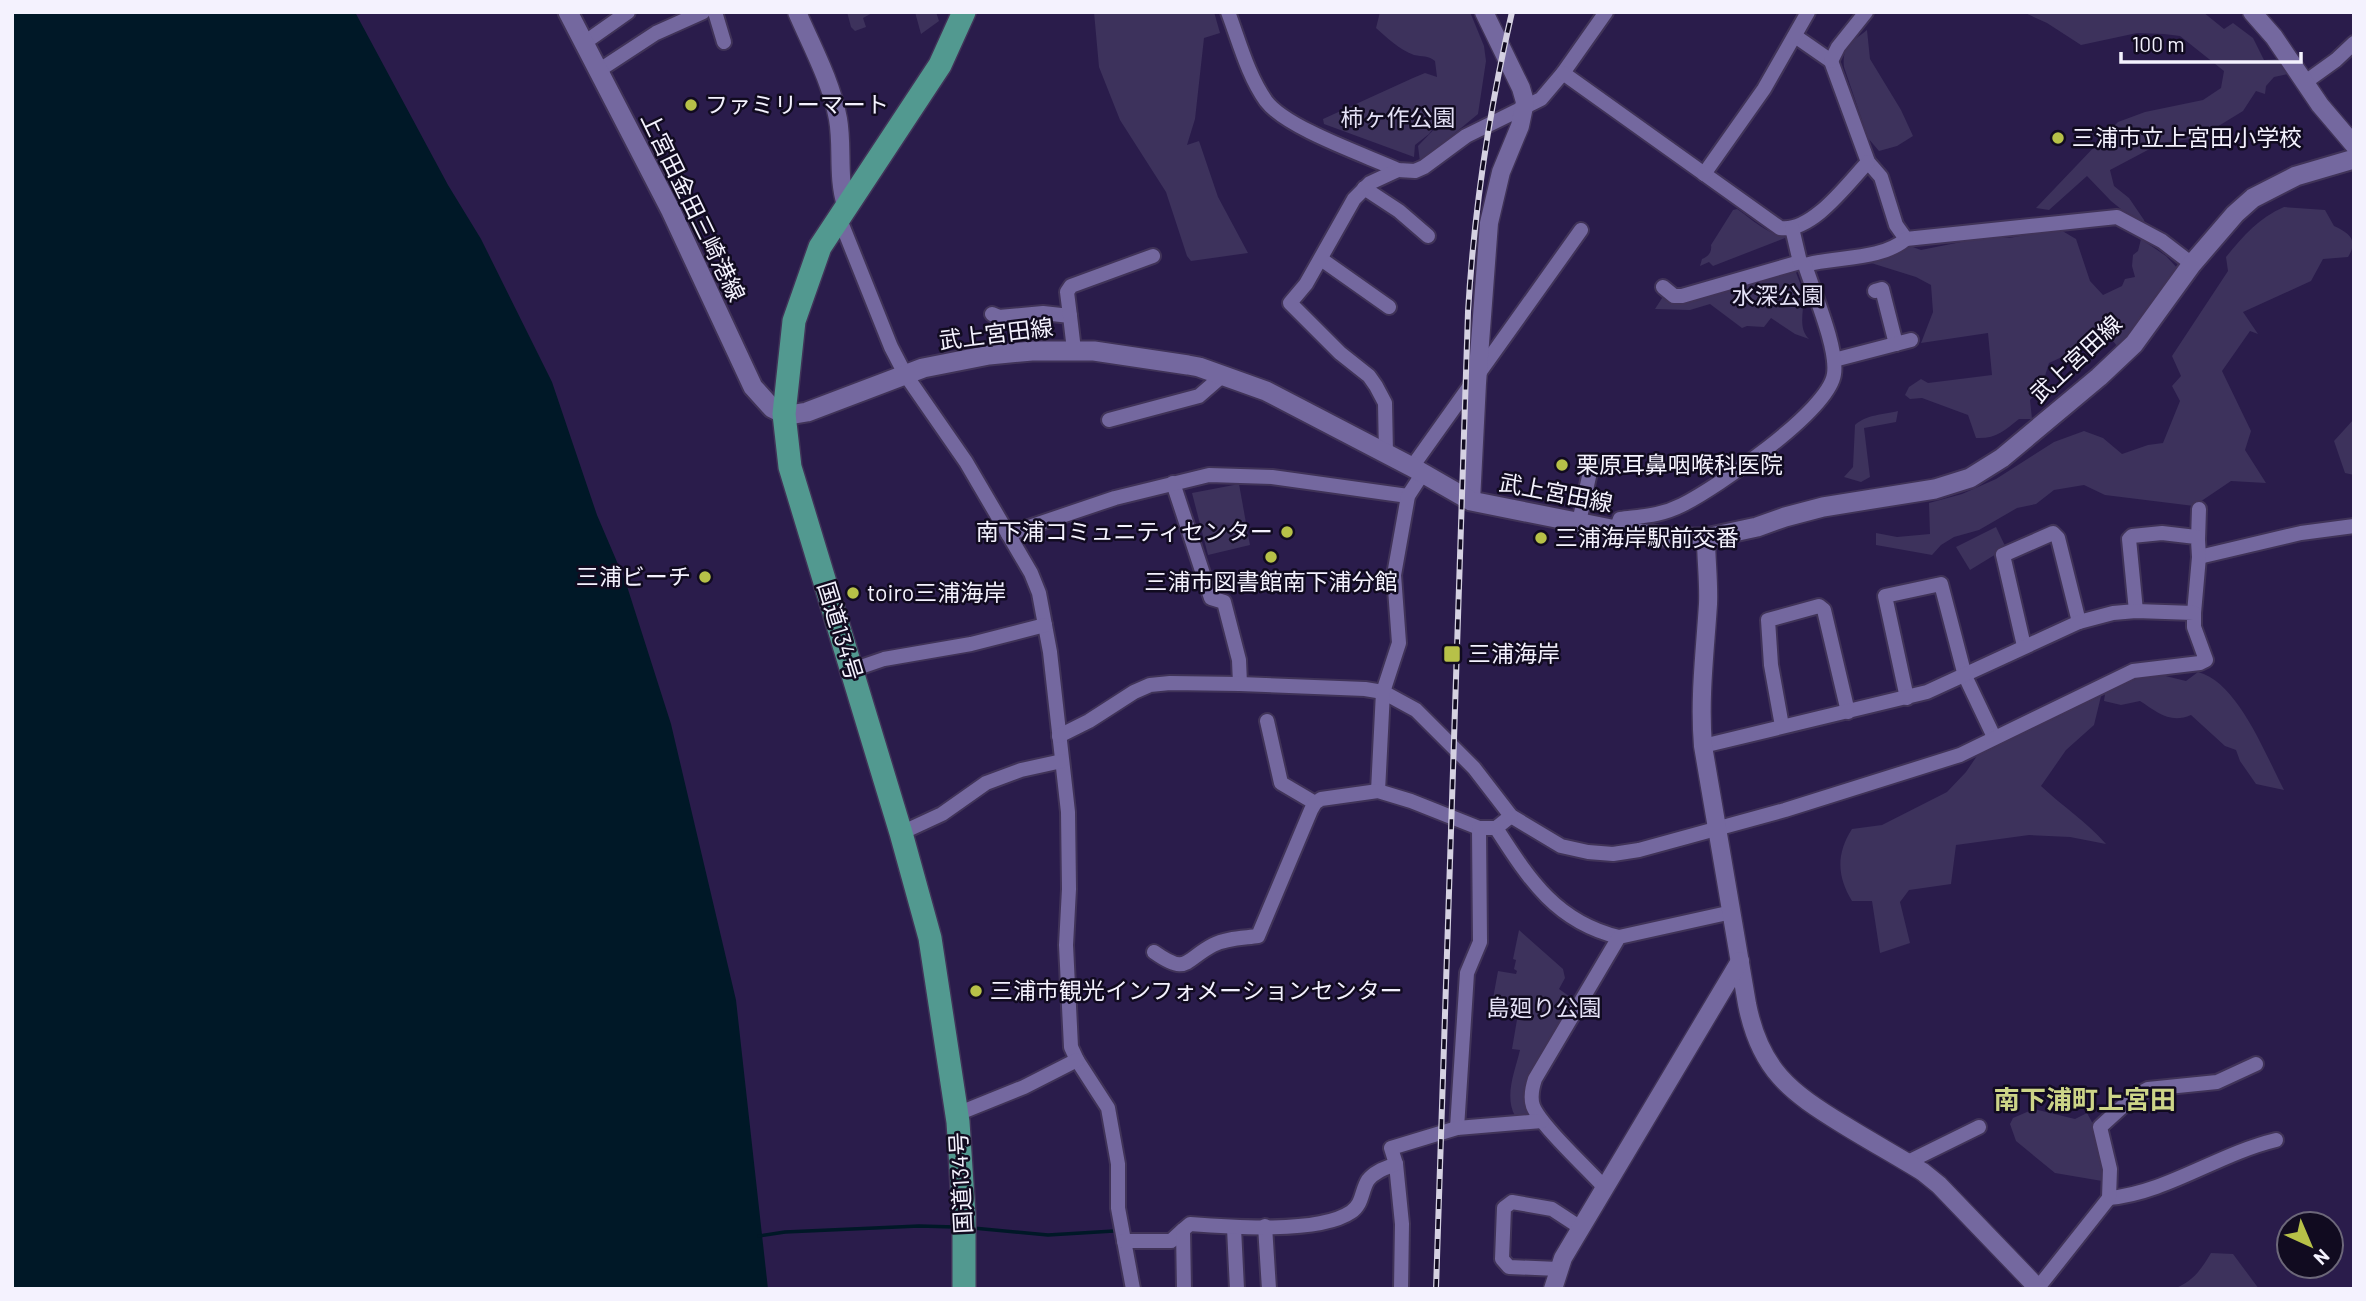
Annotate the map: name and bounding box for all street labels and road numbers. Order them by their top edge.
street label: 上宮田金田三崎港線 [636,107,752,306]
street label: 武上宮田線 [2024,309,2127,408]
street label: 武上宮田線 [937,312,1055,354]
street label: 武上宮田線 [1497,467,1615,517]
street label: 国道134号 [813,578,869,683]
street label: 国道134号 [943,1132,977,1235]

